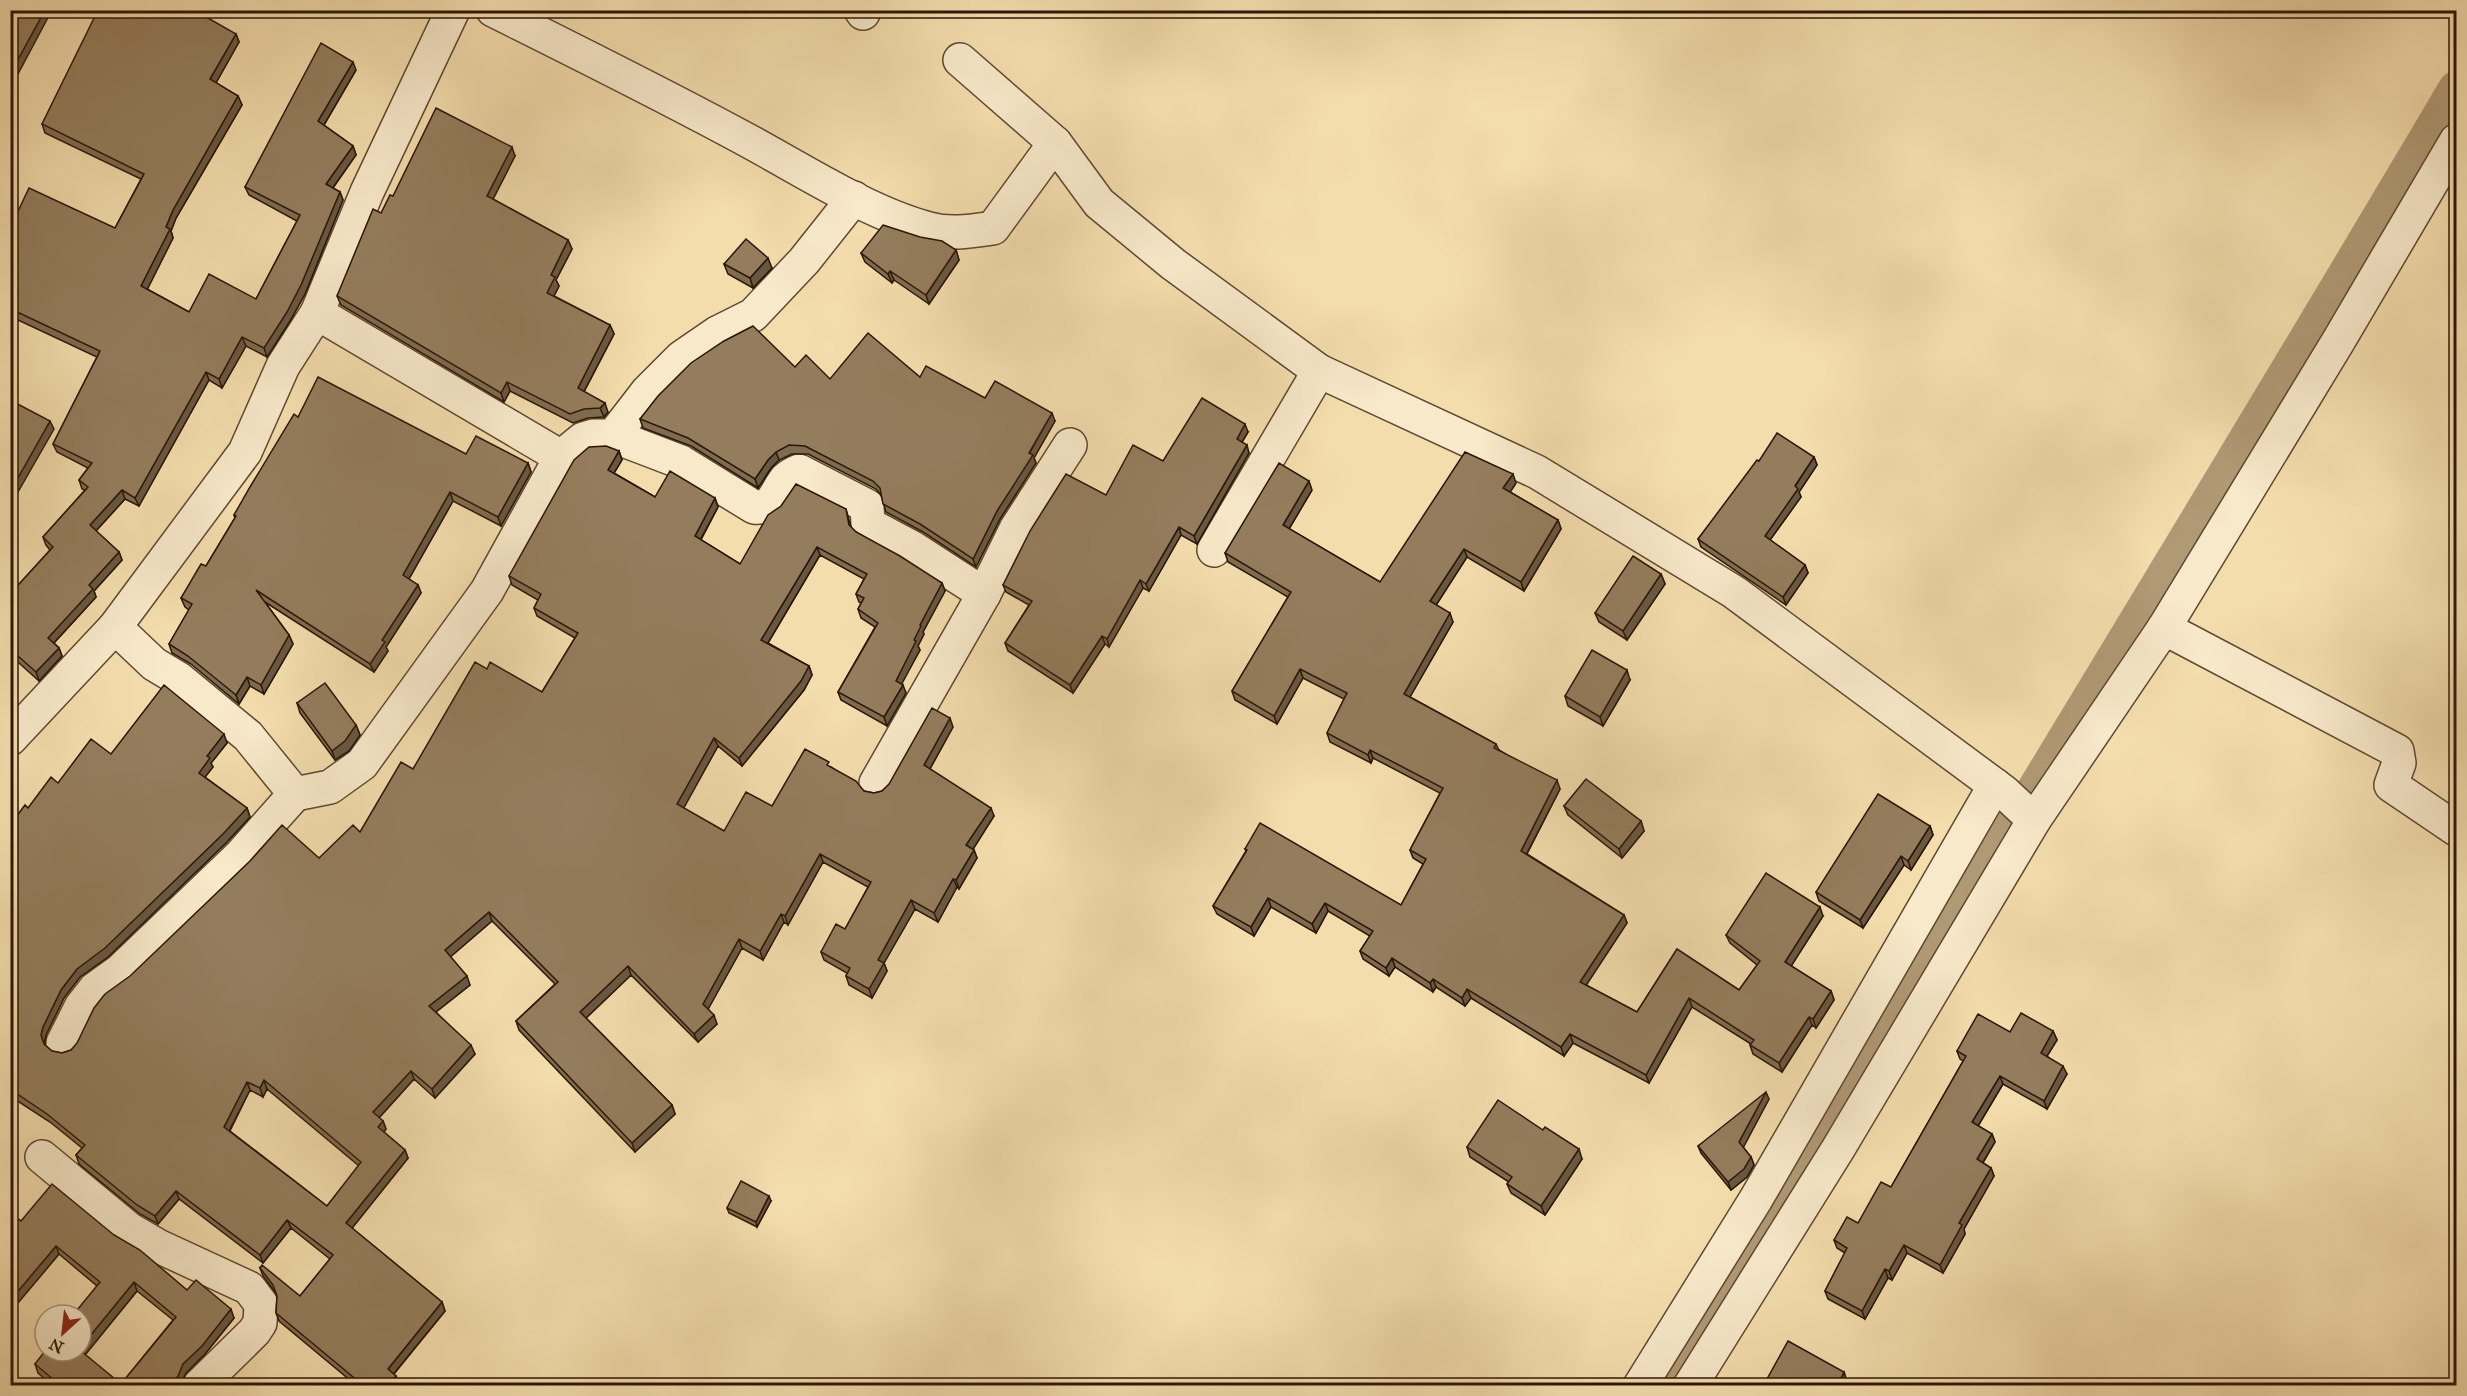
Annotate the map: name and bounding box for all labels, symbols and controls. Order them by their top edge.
north arrow [33,1303,93,1363]
text: N [46,1334,67,1357]

